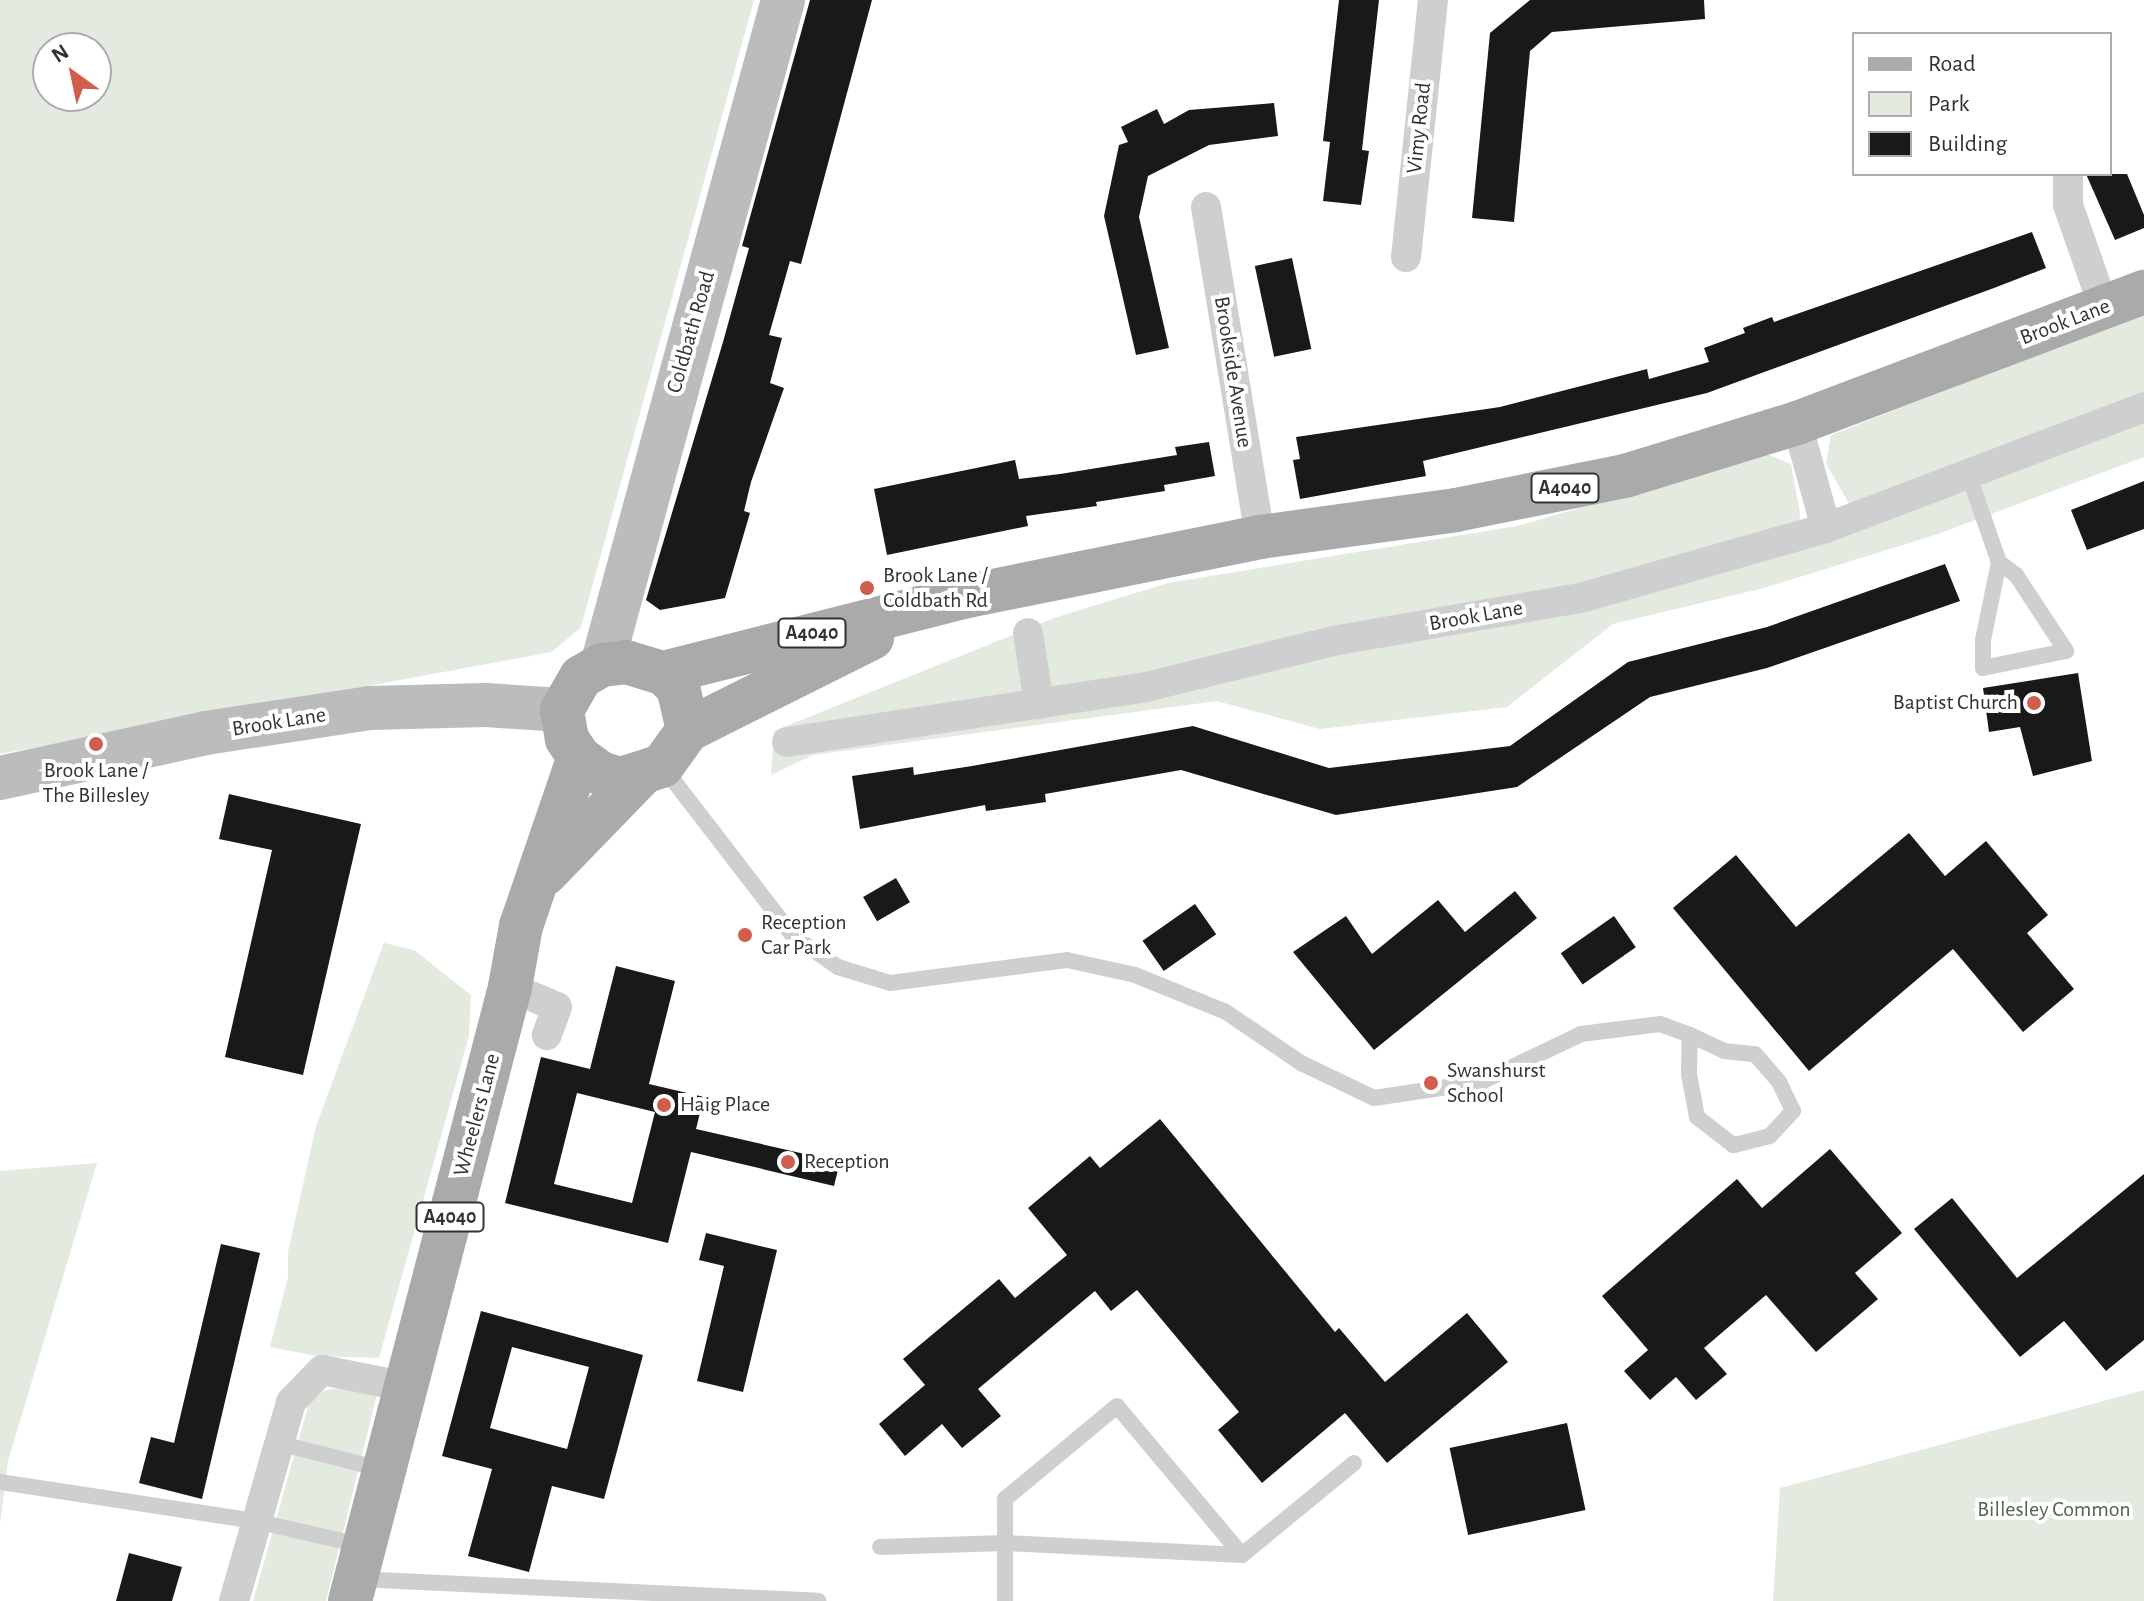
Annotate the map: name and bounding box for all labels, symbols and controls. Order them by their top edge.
north arrow [32,32,112,112]
legend [1852,32,2112,176]
text: N [48,40,72,67]
text: Road [1928,52,1976,76]
street label: Vimy Road [1401,81,1437,175]
text: Park [1928,92,1969,116]
text: Building [1928,132,2007,156]
street label: Coldbath Road [661,268,721,396]
street label: Brook Lane [2016,293,2114,351]
street label: Brookside Avenue [1208,294,1258,450]
road number: A4040 [1529,472,1601,504]
place label: Brook Lane / Coldbath Rd [883,562,988,614]
marker: Brook Lane / Coldbath Rd [858,579,876,597]
street label: Brook Lane [1427,595,1525,637]
road number: A4040 [776,617,848,649]
place label: Baptist Church [1893,690,2018,716]
marker: Baptist Church [2025,694,2043,712]
street label: Brook Lane [230,702,328,742]
marker: Brook Lane / The Billesley [87,735,105,753]
place label: Brook Lane / The Billesley [42,757,150,808]
place label: Reception Car Park [761,909,847,960]
marker: Reception Car Park [736,926,754,944]
street label: Wheelers Lane [448,1051,506,1179]
place label: Swanshurst School [1447,1057,1546,1108]
marker: Swanshurst School [1422,1074,1440,1092]
place label: Haig Place [680,1092,770,1118]
marker: Haig Place [655,1096,673,1114]
place label: Reception [804,1149,890,1175]
marker: Reception [779,1153,797,1171]
road number: A4040 [414,1201,486,1233]
park label: Billesley Common [1977,1497,2131,1523]

